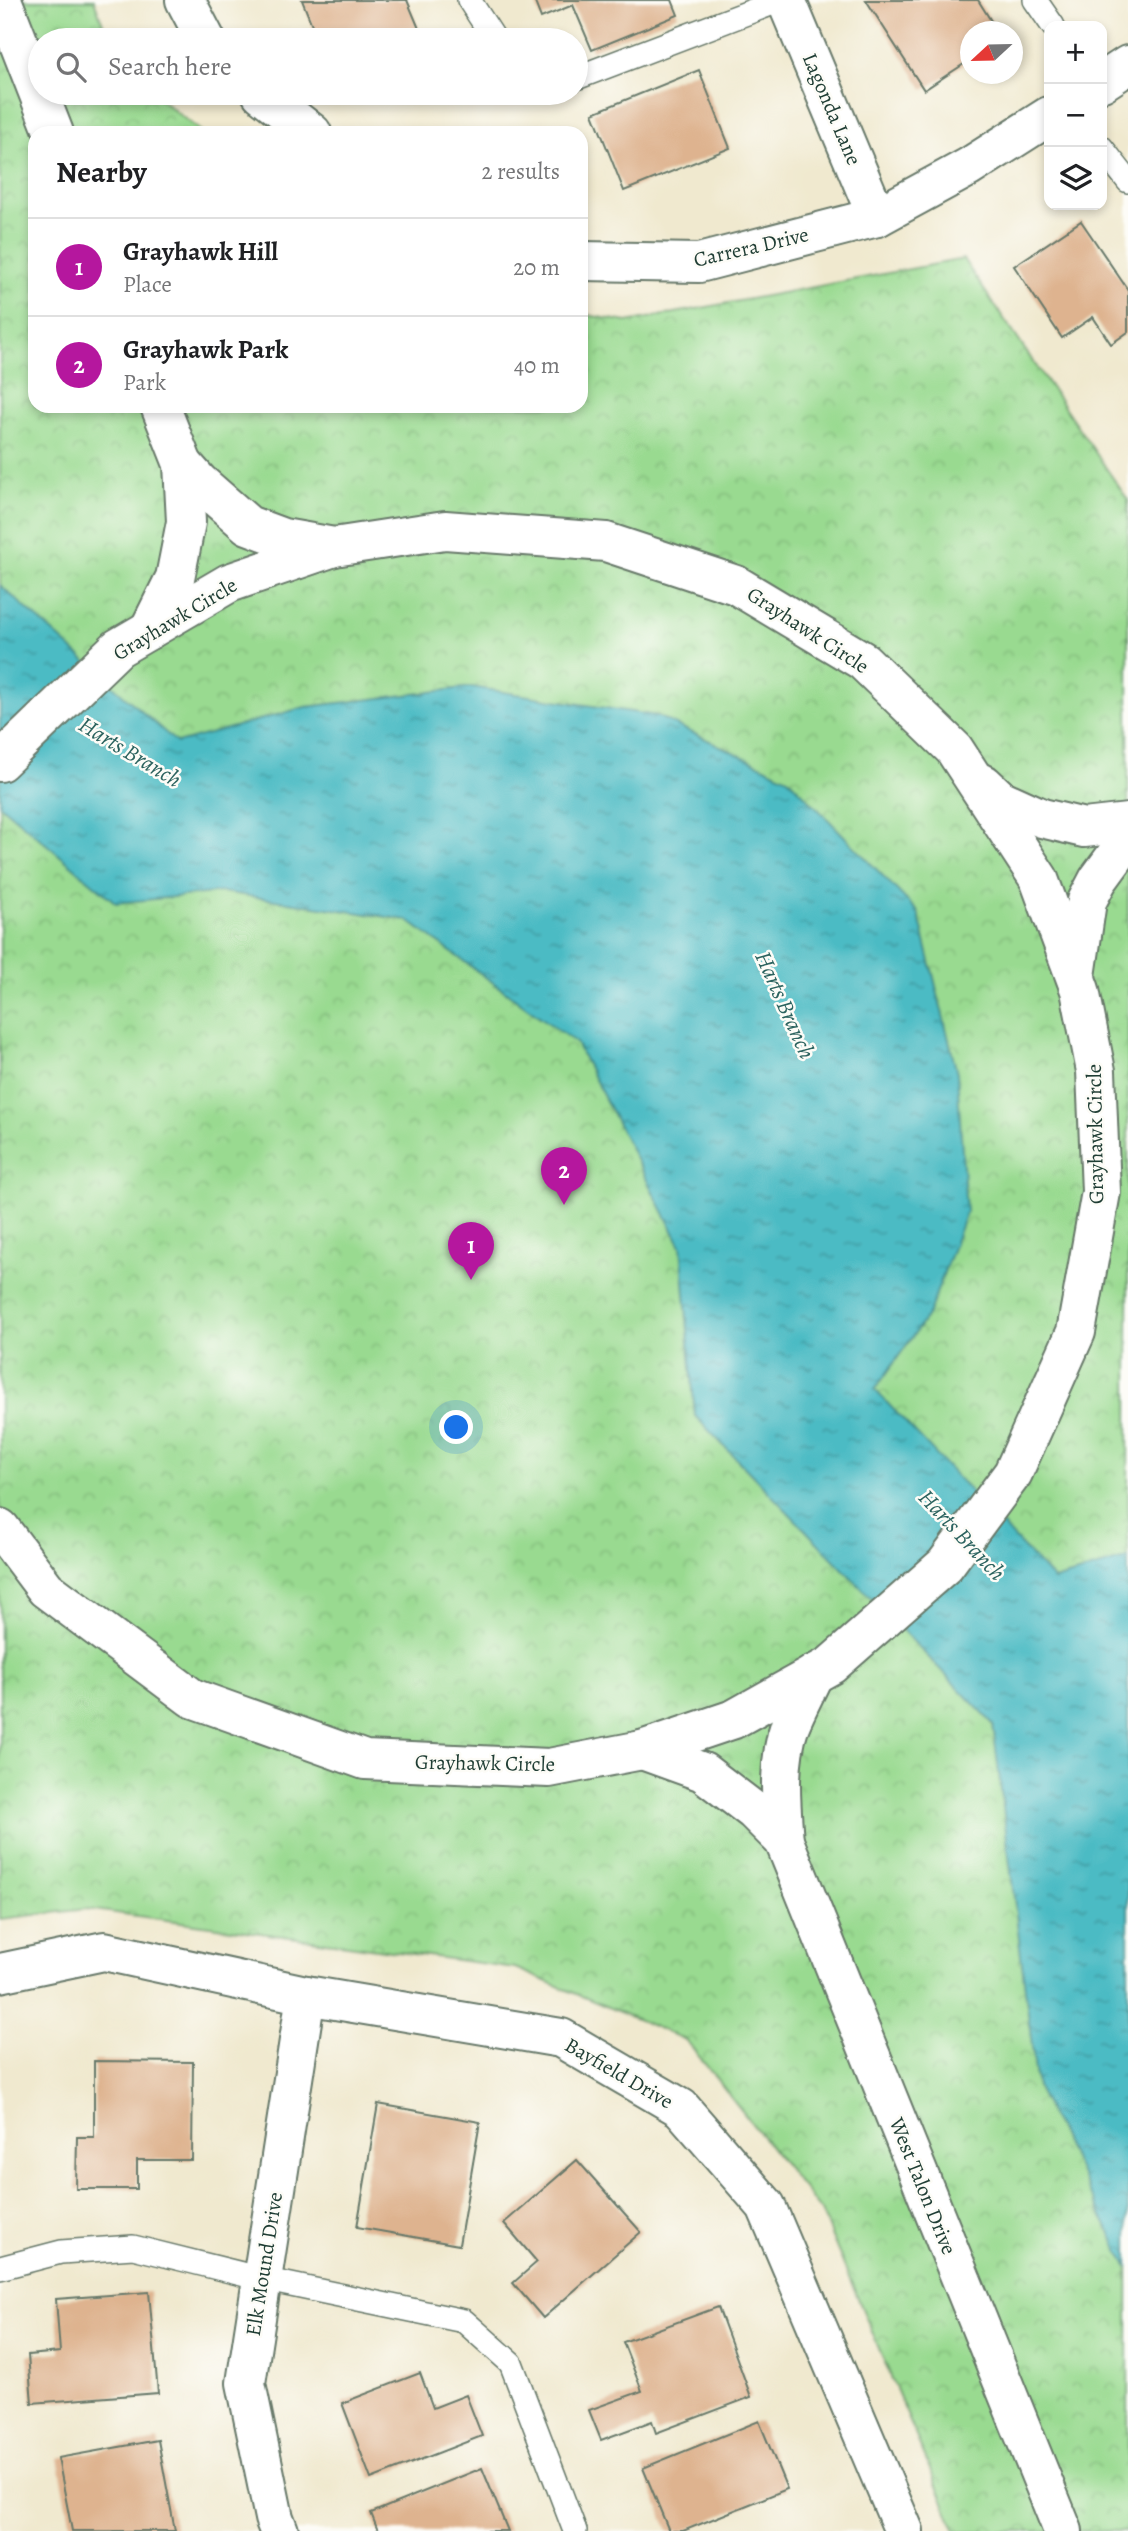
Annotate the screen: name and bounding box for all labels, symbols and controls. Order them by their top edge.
north arrow [960,21,1023,84]
map controls [1044,21,1107,210]
button: + [1044,21,1107,84]
search box [28,28,588,105]
icon: search [52,48,90,86]
text: Search here [108,49,232,84]
street label: Lagonda Lane [796,49,868,169]
button: − [1044,84,1107,147]
button: layers [1044,147,1107,210]
text: Nearby [56,152,147,192]
text: 2 results [482,156,560,187]
street label: Carrera Drive [691,220,811,274]
text: Grayhawk Hill [123,234,278,269]
text: 1 [75,252,83,283]
text: 20 m [513,252,560,283]
text: Place [123,269,172,300]
text: Grayhawk Park [123,332,288,367]
text: 2 [73,350,85,381]
text: 40 m [514,350,560,381]
text: Park [123,367,166,398]
street label: Grayhawk Circle [108,571,242,667]
street label: Grayhawk Circle [742,580,874,680]
water label: Harts Branch [73,709,187,795]
water label: Harts Branch [747,946,823,1064]
street label: Grayhawk Circle [1080,1064,1110,1204]
pin: 2 [541,1147,587,1205]
pin: 1 [448,1222,494,1280]
your location [439,1410,473,1444]
water label: Harts Branch [912,1482,1012,1588]
street label: Grayhawk Circle [415,1748,555,1778]
street label: Bayfield Drive [560,2031,678,2115]
street label: West Talon Drive [882,2112,963,2259]
street label: Elk Mound Drive [239,2190,289,2338]

